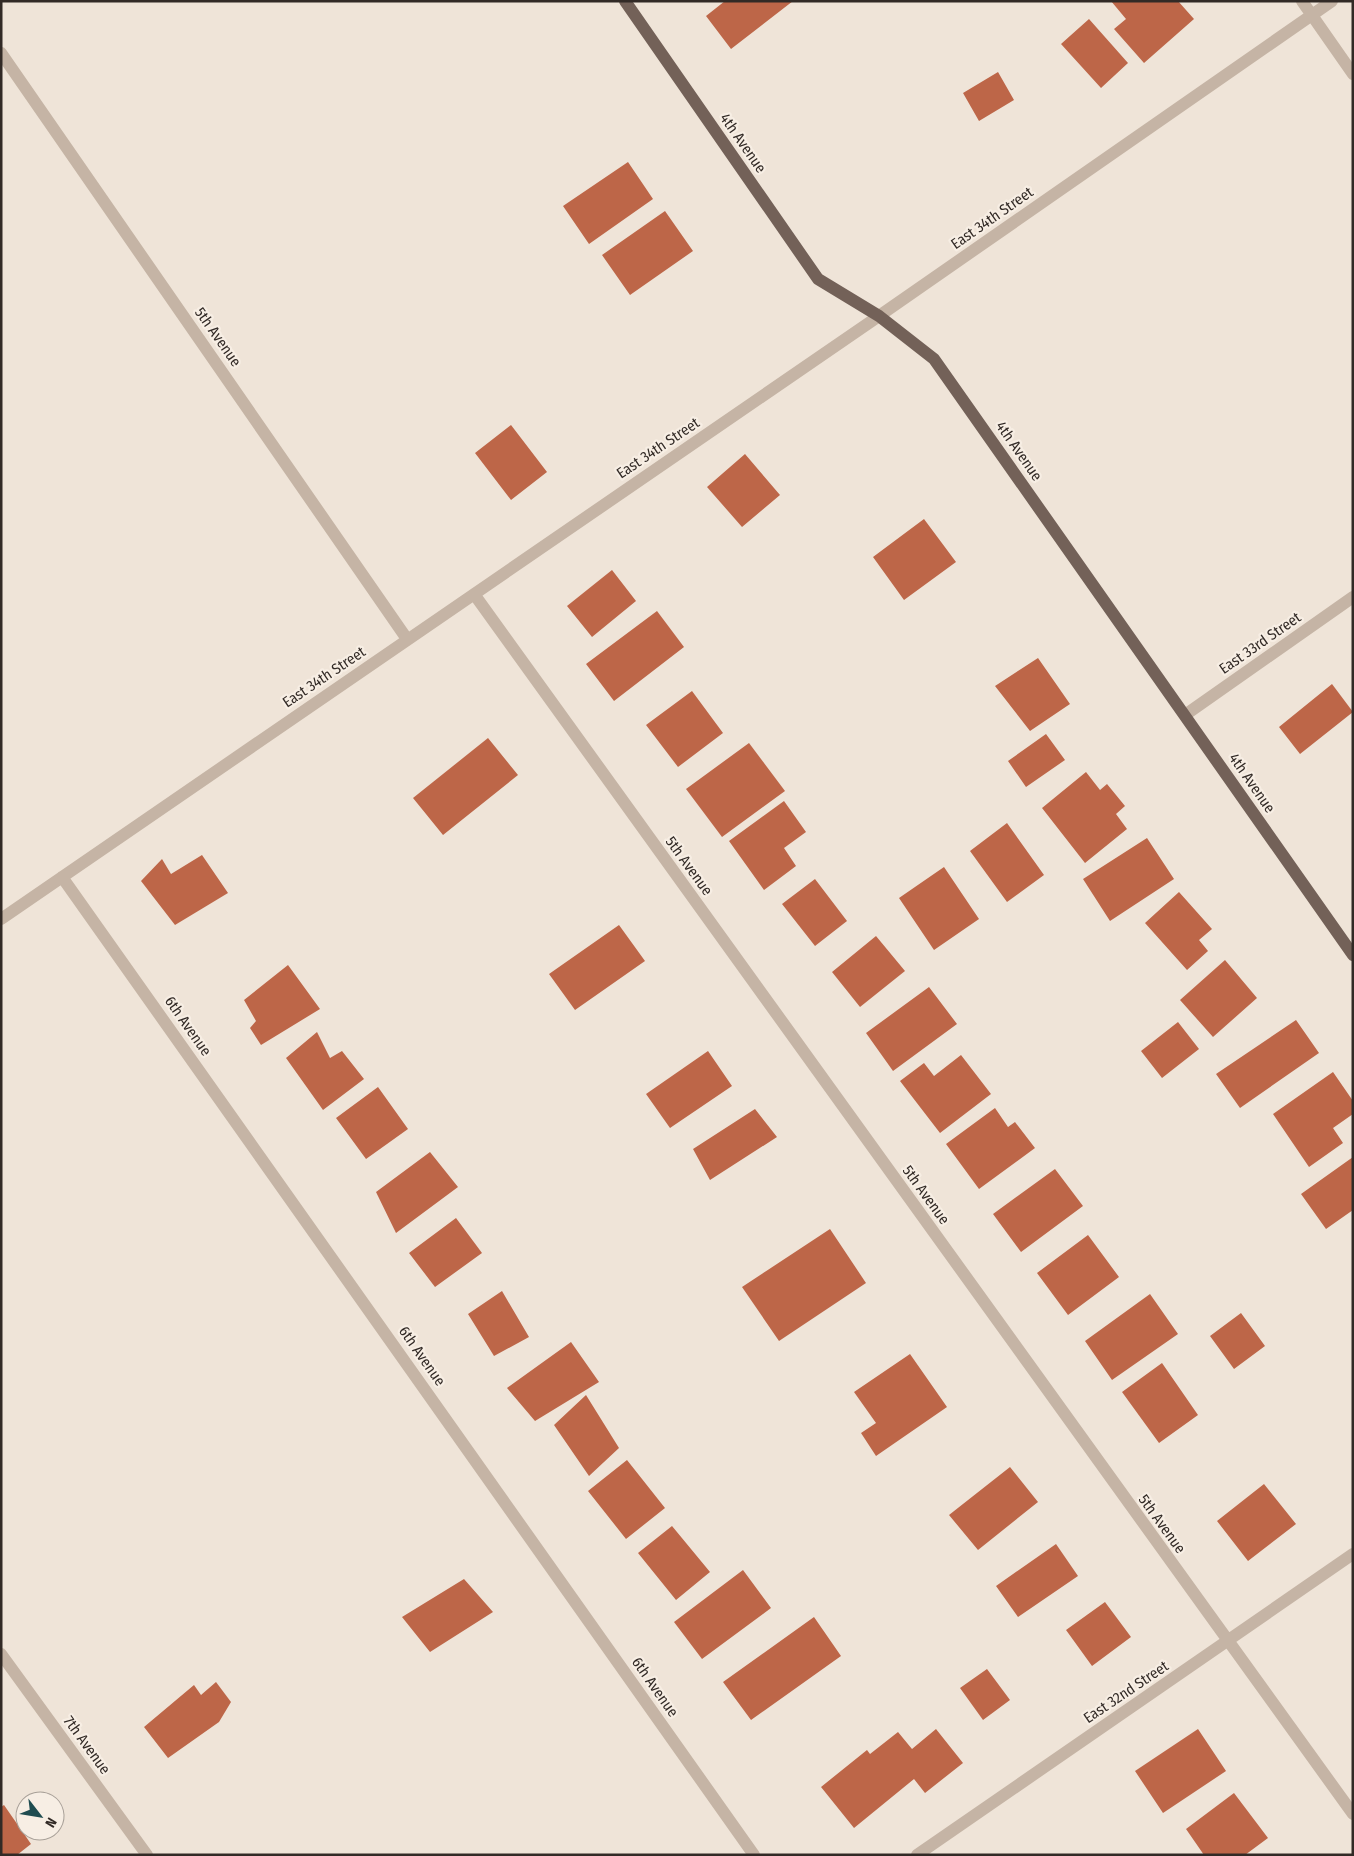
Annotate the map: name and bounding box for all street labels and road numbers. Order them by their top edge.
street label: 4th Avenue [716,110,770,176]
street label: East 34th Street [947,183,1037,253]
street label: 5th Avenue [191,304,245,370]
street label: East 34th Street [613,414,703,482]
street label: 4th Avenue [992,418,1046,484]
street label: East 33rd Street [1216,608,1304,678]
street label: East 34th Street [279,643,369,711]
street label: 4th Avenue [1225,750,1279,816]
street label: 5th Avenue [662,833,716,899]
street label: 6th Avenue [161,993,215,1059]
street label: 5th Avenue [899,1162,953,1228]
street label: 6th Avenue [395,1323,449,1389]
street label: 5th Avenue [1135,1491,1189,1557]
street label: 6th Avenue [628,1654,682,1720]
street label: East 32nd Street [1080,1657,1172,1727]
street label: 7th Avenue [60,1712,114,1778]

